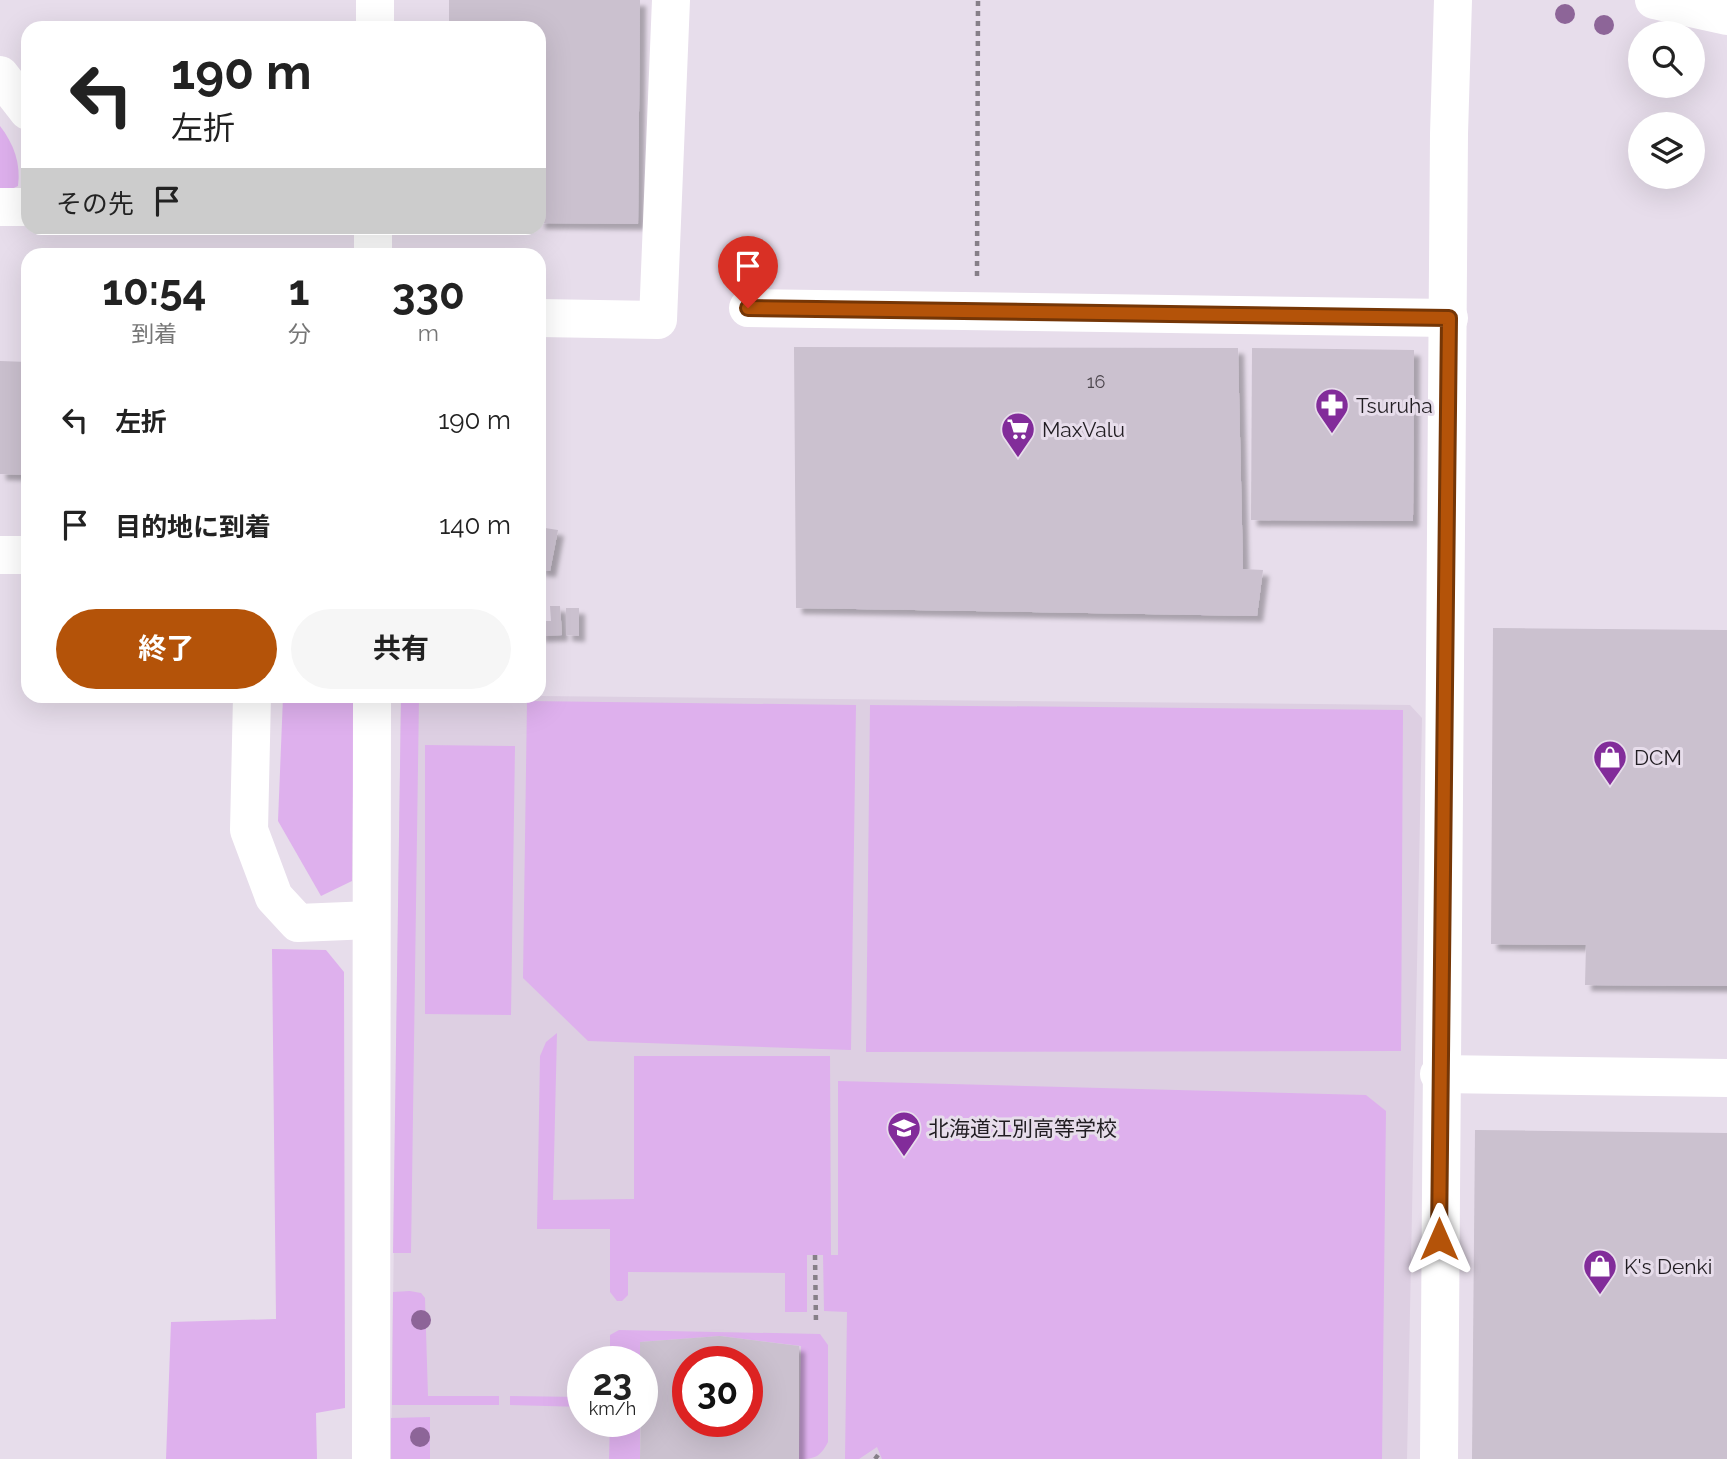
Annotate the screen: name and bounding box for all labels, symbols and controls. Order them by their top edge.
map controls [1628,21,1705,189]
button: search [1628,21,1705,98]
text: 190 m [171,43,312,100]
icon: left [56,49,147,140]
text: 左折 [171,109,235,146]
button: layers [1628,112,1705,189]
icon: arrive [148,182,186,220]
text: その先 [56,189,134,219]
pin [718,236,778,308]
icon: arrive [729,247,767,285]
text: 10:54 [102,266,206,315]
text: 1 [289,266,310,315]
text: 330 [392,270,465,319]
text: m [418,319,439,346]
text: 到着 [131,320,177,347]
text: 分 [288,320,311,347]
house number: 16 [1087,371,1105,392]
pharmacy icon: Tsuruha [1313,386,1351,435]
place label: Tsuruha [1356,393,1433,418]
icon: left [56,401,94,439]
text: 190 m [438,405,511,435]
text: 左折 [115,407,167,437]
supermarket icon: MaxValu [999,410,1037,459]
place label: MaxValu [1042,417,1125,442]
icon: arrive [56,506,94,544]
text: 140 m [439,510,511,540]
text: 目的地に到着 [115,512,271,542]
button: 終了 [56,609,277,689]
button: 共有 [291,609,511,689]
shop icon: DCM [1591,738,1629,787]
place label: DCM [1634,745,1682,770]
school or university icon: 北海道江別高等学校 [885,1109,923,1158]
place label: 北海道江別高等学校 [928,1116,1117,1141]
position arrow [1402,1202,1476,1276]
shop icon: K's Denki [1581,1247,1619,1296]
place label: K's Denki [1624,1254,1712,1279]
speed limit sign: 30 [672,1346,763,1437]
text: 23 [593,1362,632,1403]
text: km/h [589,1398,636,1419]

